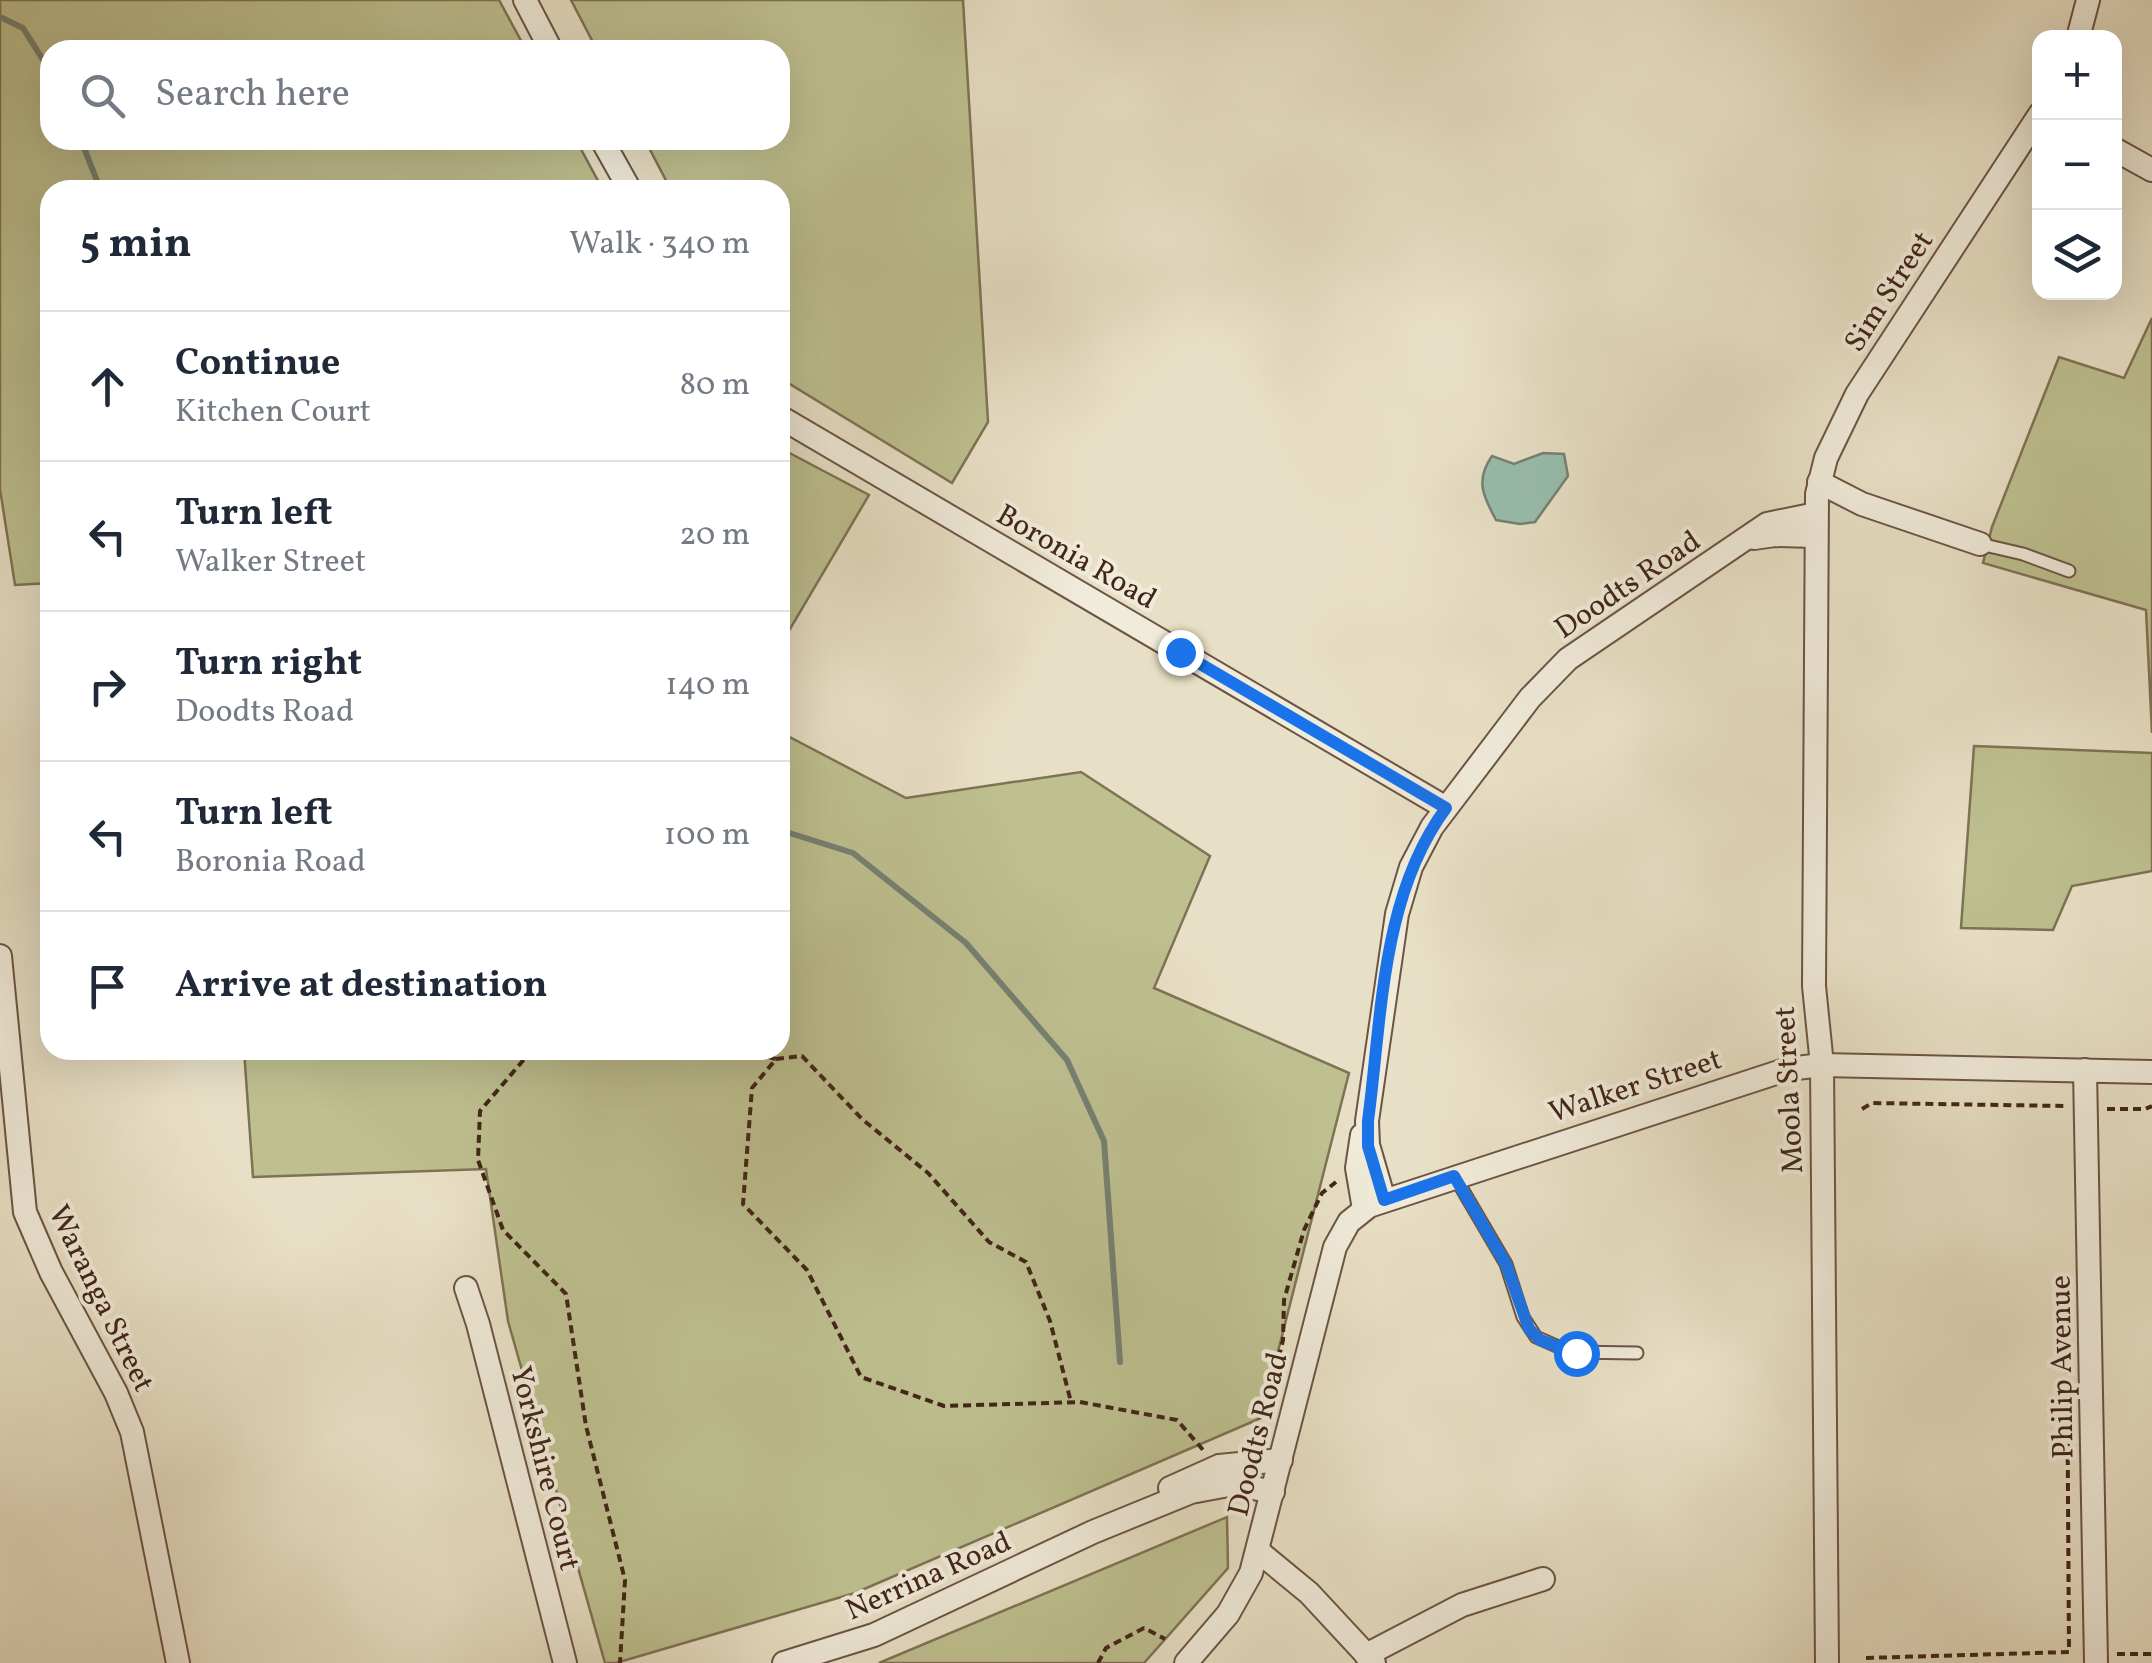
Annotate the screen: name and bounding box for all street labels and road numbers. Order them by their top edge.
street label: Sim Street [1835,223,1945,361]
street label: Boronia Road [988,495,1164,621]
street label: Doodts Road [1547,521,1709,650]
street label: Moola Street [1765,1005,1815,1175]
street label: Walker Street [1544,1039,1727,1135]
street label: Waranga Street [37,1198,164,1399]
street label: Philip Avenue [2040,1275,2086,1459]
street label: Doodts Road [1218,1348,1300,1521]
street label: Yorkshire Court [498,1362,590,1575]
street label: Nerrina Road [839,1522,1018,1632]

